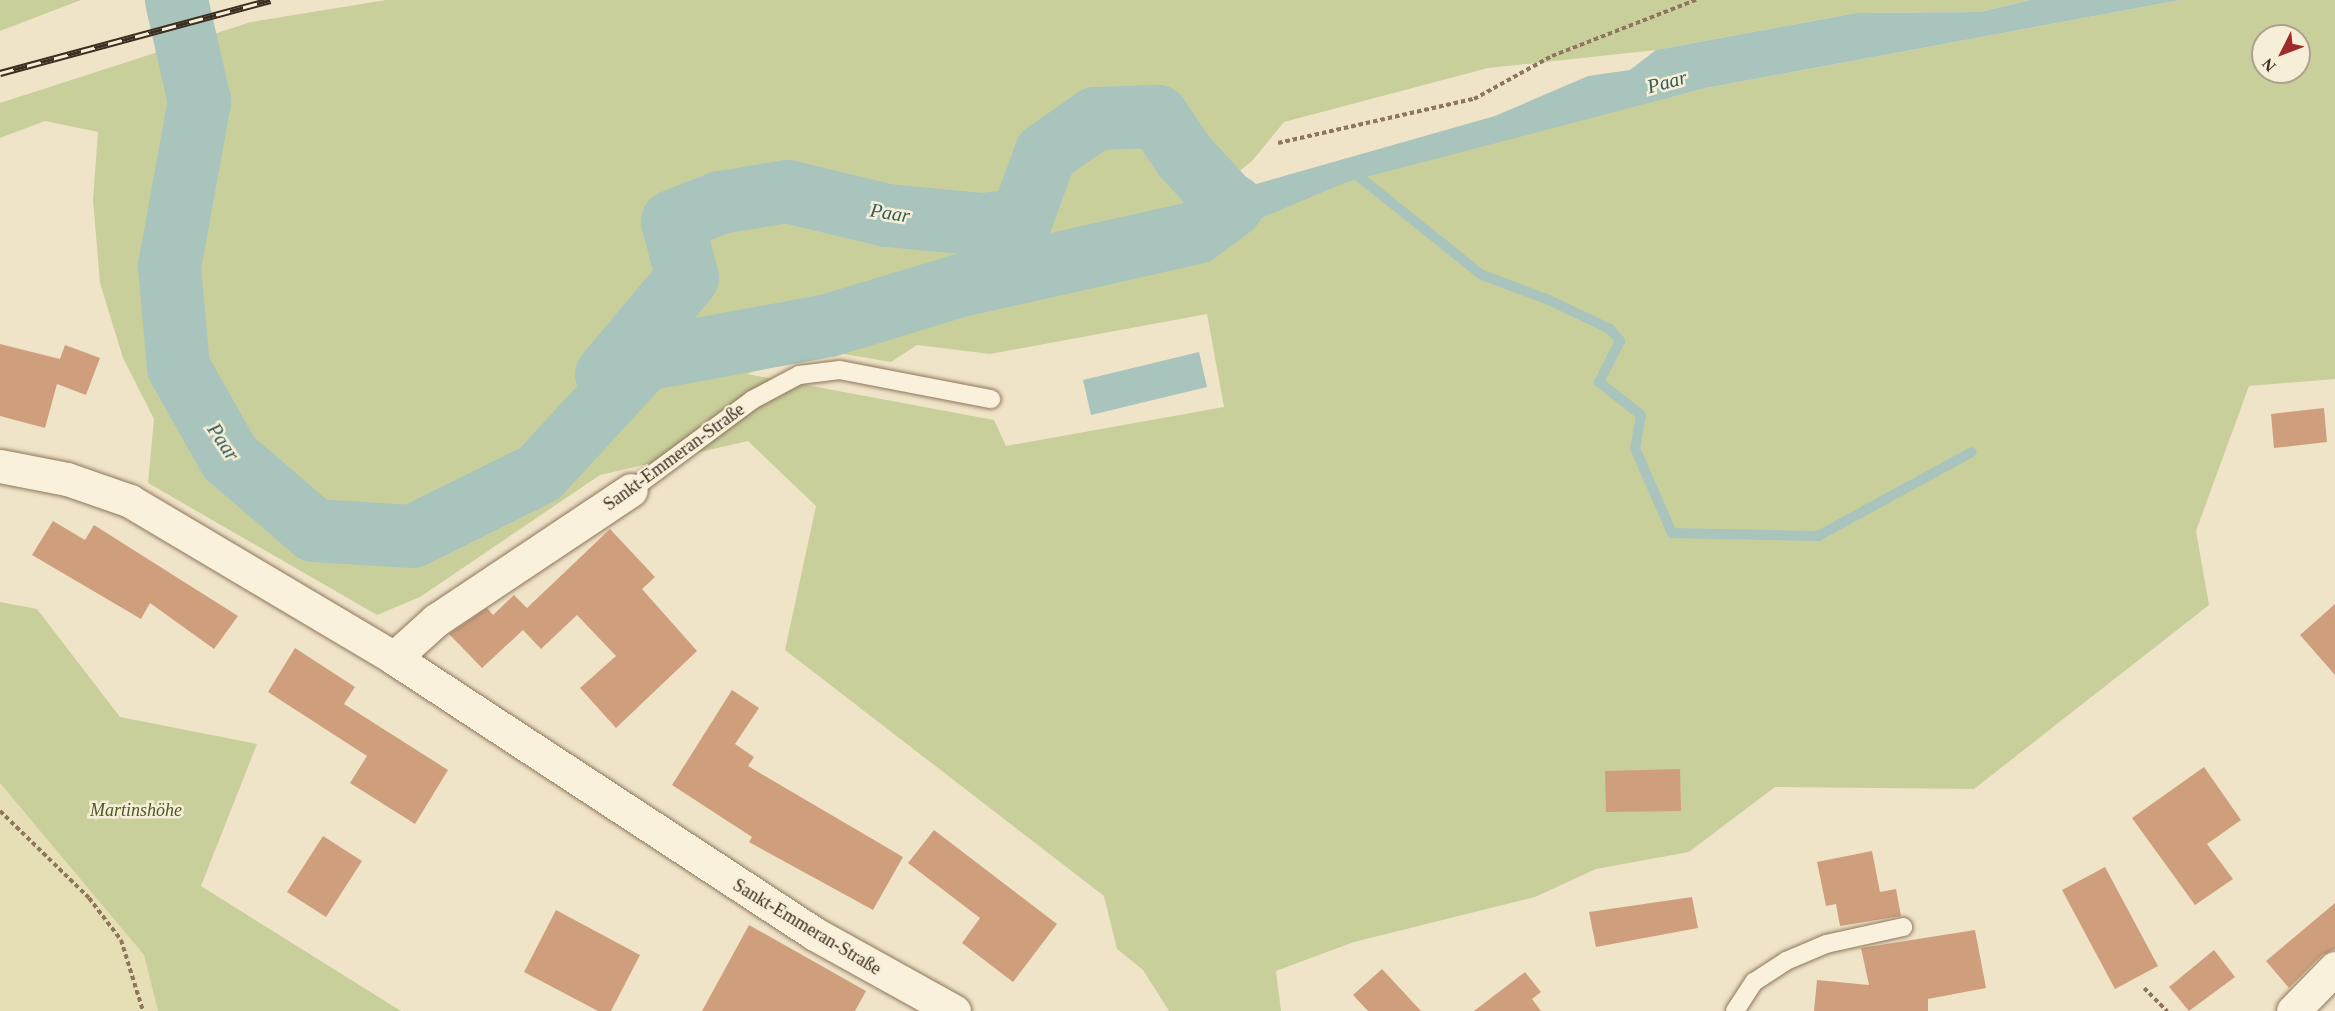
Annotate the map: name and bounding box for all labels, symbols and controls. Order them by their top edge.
north arrow [2251,24,2311,84]
text: N [2259,55,2279,75]
water label: Paar [1645,65,1689,99]
water label: Paar [868,198,912,228]
street label: Sankt-Emmeran-Straße [599,399,749,515]
water label: Paar [202,419,244,465]
park label: Martinshöhe [90,799,182,821]
street label: Sankt-Emmeran-Straße [729,874,885,980]

